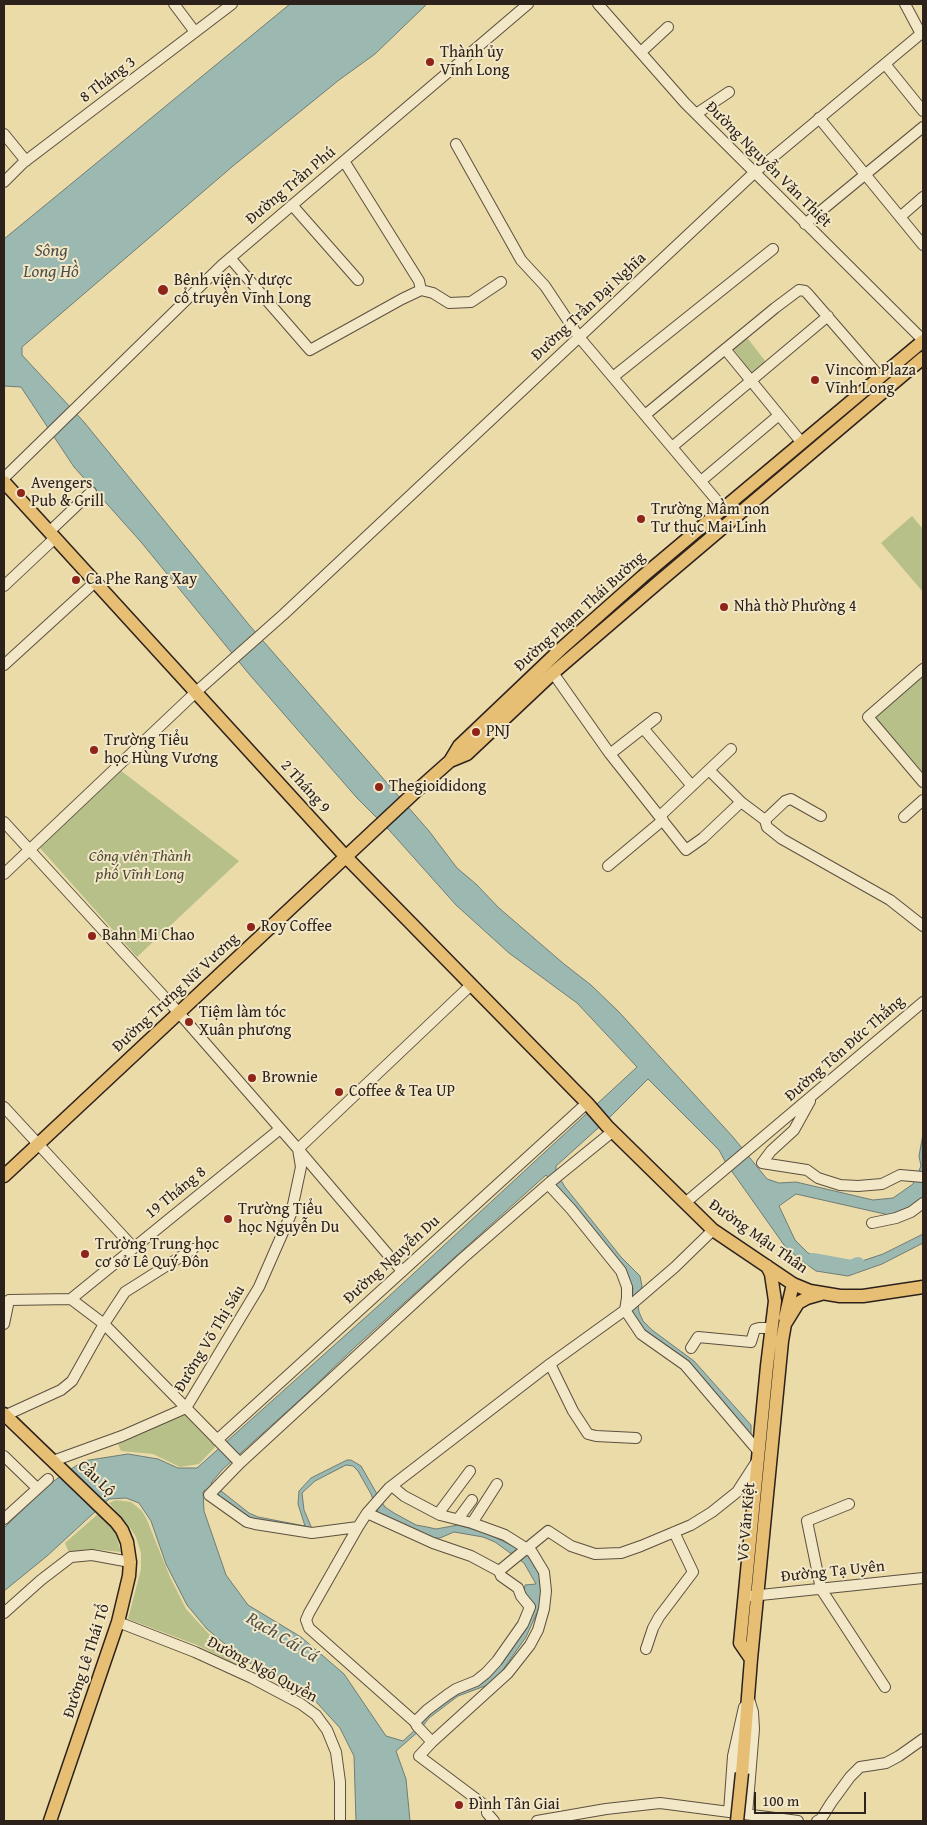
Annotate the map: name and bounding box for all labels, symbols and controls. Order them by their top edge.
place label: Thành ủy Vĩnh Long [440,43,509,81]
street label: 8 Tháng 3 [76,53,140,107]
marker: Thành ủy Vĩnh Long [424,56,436,68]
street label: Đường Nguyễn Văn Thiệt [701,98,835,232]
street label: Đường Trần Phú [242,143,340,229]
water label: Sông Long Hồ [23,240,79,282]
street label: Đường Trần Đại Nghĩa [528,249,650,365]
place label: Bệnh viện Y dược cổ truyền Vĩnh Long [174,271,311,309]
marker: Bệnh viện Y dược cổ truyền Vĩnh Long [156,283,170,297]
place label: Vincom Plaza Vĩnh Long [825,361,916,399]
marker: Vincom Plaza Vĩnh Long [809,374,821,386]
place label: Avengers Pub & Grill [31,474,104,512]
marker: Avengers Pub & Grill [15,487,27,499]
place label: Trường Mầm non Tư thục Mai Linh [651,500,769,538]
marker: Trường Mầm non Tư thục Mai Linh [635,513,647,525]
street label: Đường Phạm Thái Bường [511,548,649,676]
place label: Ca Phe Rang Xay [86,570,197,590]
marker: Ca Phe Rang Xay [70,574,82,586]
place label: Nhà thờ Phường 4 [734,597,856,617]
marker: Nhà thờ Phường 4 [718,601,730,613]
place label: PNJ [486,722,510,742]
marker: PNJ [470,726,482,738]
place label: Trường Tiểu học Hùng Vương [104,731,218,769]
marker: Trường Tiểu học Hùng Vương [88,744,100,756]
street label: 2 Tháng 9 [276,756,334,818]
place label: Thegioididong [389,777,486,797]
marker: Thegioididong [373,781,385,793]
park label: Công viên Thành phố Vĩnh Long [89,847,191,885]
place label: Roy Coffee [261,917,332,937]
marker: Roy Coffee [245,921,257,933]
place label: Bahn Mi Chao [102,926,195,946]
street label: Đường Trưng Nữ Vương [109,929,243,1057]
marker: Bahn Mi Chao [86,930,98,942]
street label: Đường Tôn Đức Thắng [781,992,909,1106]
place label: Tiệm làm tóc Xuân phương [199,1003,291,1041]
marker: Tiệm làm tóc Xuân phương [183,1016,195,1028]
place label: Brownie [262,1068,318,1088]
marker: Brownie [246,1072,258,1084]
place label: Coffee & Tea UP [349,1082,455,1102]
marker: Coffee & Tea UP [333,1086,345,1098]
street label: 19 Tháng 8 [142,1163,210,1223]
street label: Đường Mậu Thân [705,1196,811,1278]
place label: Trường Tiểu học Nguyễn Du [238,1200,339,1238]
street label: Đường Nguyễn Du [340,1212,444,1308]
marker: Trường Tiểu học Nguyễn Du [222,1213,234,1225]
place label: Trường Trung học cơ sở Lê Quý Đôn [95,1235,219,1273]
marker: Trường Trung học cơ sở Lê Quý Đôn [79,1248,91,1260]
street label: Đường Võ Thị Sáu [171,1282,249,1396]
street label: Cầu Lộ [73,1457,119,1501]
street label: Võ Văn Kiệt [734,1481,760,1563]
street label: Đường Tạ Uyên [780,1557,886,1587]
street label: Đường Lê Thái Tổ [60,1602,114,1720]
water label: Rạch Cái Cá [242,1608,322,1668]
street label: Đường Ngô Quyền [204,1633,320,1707]
scale bar [757,1782,870,1814]
text: 100 m [762,1790,799,1811]
place label: Đình Tân Giai [469,1795,560,1815]
marker: Đình Tân Giai [453,1799,465,1811]

